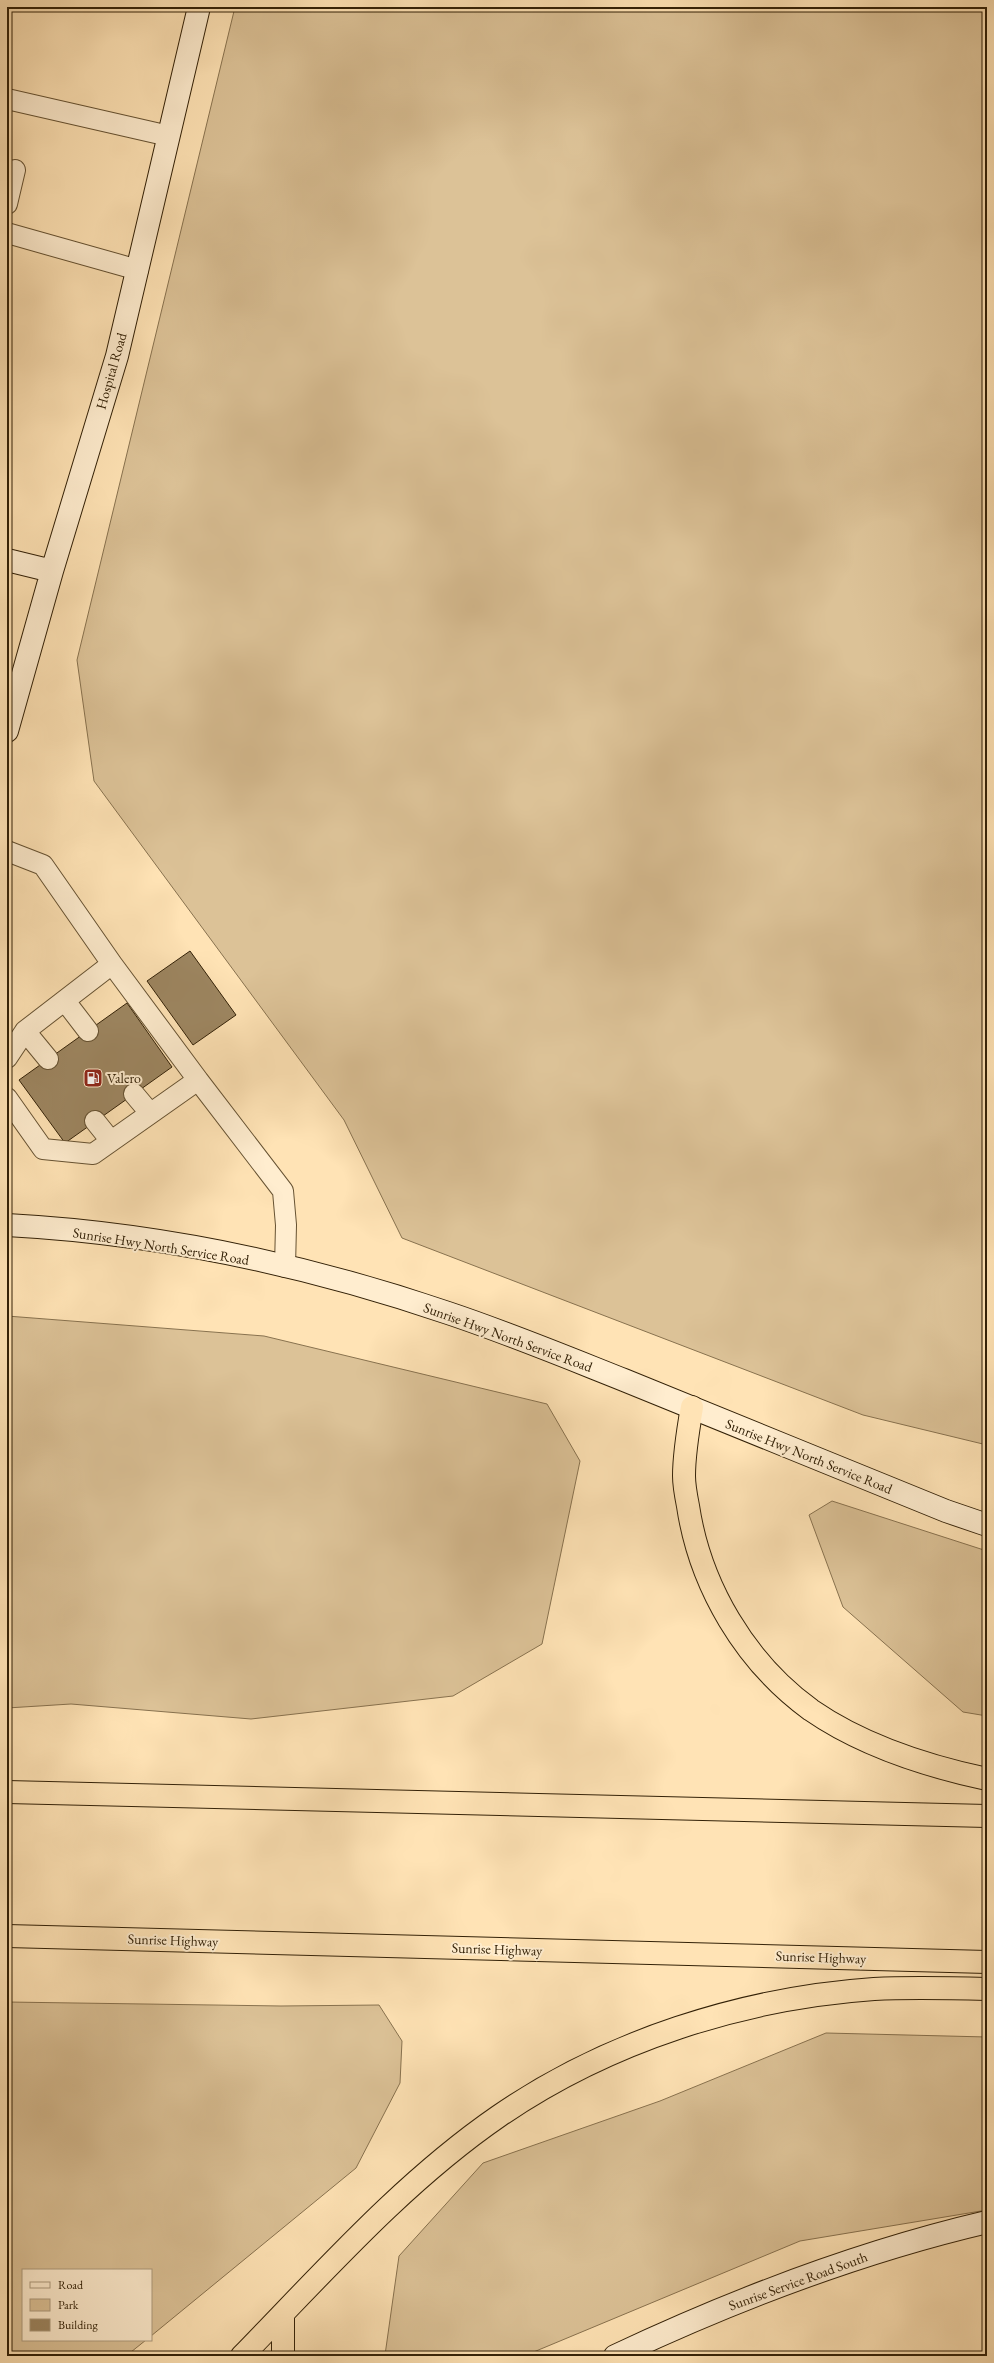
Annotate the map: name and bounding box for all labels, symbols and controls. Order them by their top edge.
street label: Hospital Road [91,330,131,411]
fuel station icon: Valero [82,1067,104,1089]
place label: Valero [107,1069,141,1087]
street label: Sunrise Hwy North Service Road [72,1223,251,1269]
street label: Sunrise Hwy North Service Road [421,1298,596,1376]
street label: Sunrise Hwy North Service Road [723,1414,896,1498]
street label: Sunrise Highway [127,1929,220,1951]
street label: Sunrise Highway [451,1938,544,1960]
street label: Sunrise Highway [775,1946,868,1968]
street label: Sunrise Service Road South [726,2247,870,2315]
legend [22,2269,152,2341]
text: Road [58,2277,84,2293]
text: Park [58,2297,79,2313]
text: Building [58,2317,99,2333]

